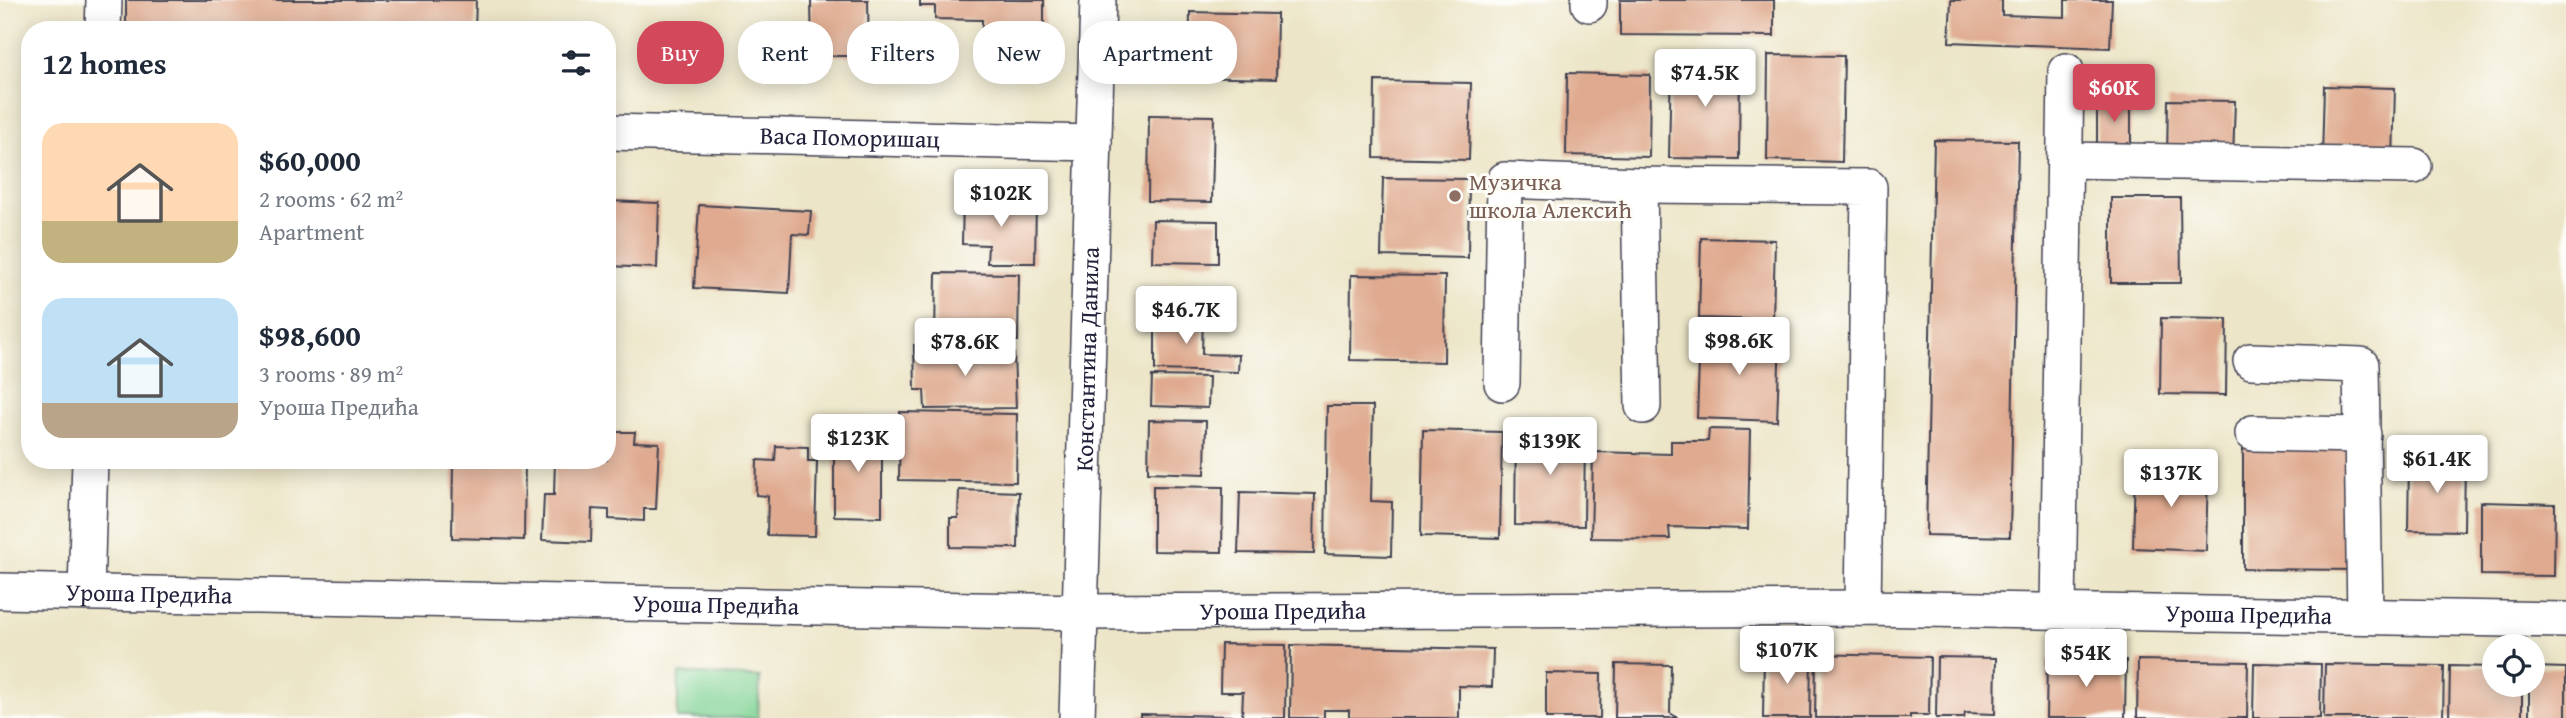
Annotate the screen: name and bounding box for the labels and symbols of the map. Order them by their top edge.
pin: $74.5K [1648,50,1762,109]
pin: $60K [2073,64,2155,124]
street label: Васа Поморишац [760,117,941,157]
place label: Музичка школа Алексић [1469,164,1632,227]
pin: $102K [952,170,1050,229]
marker: Музичка школа Алексић [1447,188,1463,204]
street label: Константина Данила [1066,246,1108,472]
pin: $46.7K [1129,286,1243,346]
pin: $78.6K [908,318,1022,378]
pin: $98.6K [1682,318,1796,377]
pin: $123K [809,414,907,474]
pin: $139K [1501,418,1599,477]
pin: $61.4K [2380,435,2494,495]
pin: $137K [2122,449,2220,509]
street label: Уроша Предића [65,574,233,613]
street label: Уроша Предића [632,585,800,624]
street label: Уроша Предића [1199,593,1367,628]
street label: Уроша Предића [2165,595,2333,633]
pin: $107K [1738,626,1836,686]
pin: $54K [2045,630,2127,689]

